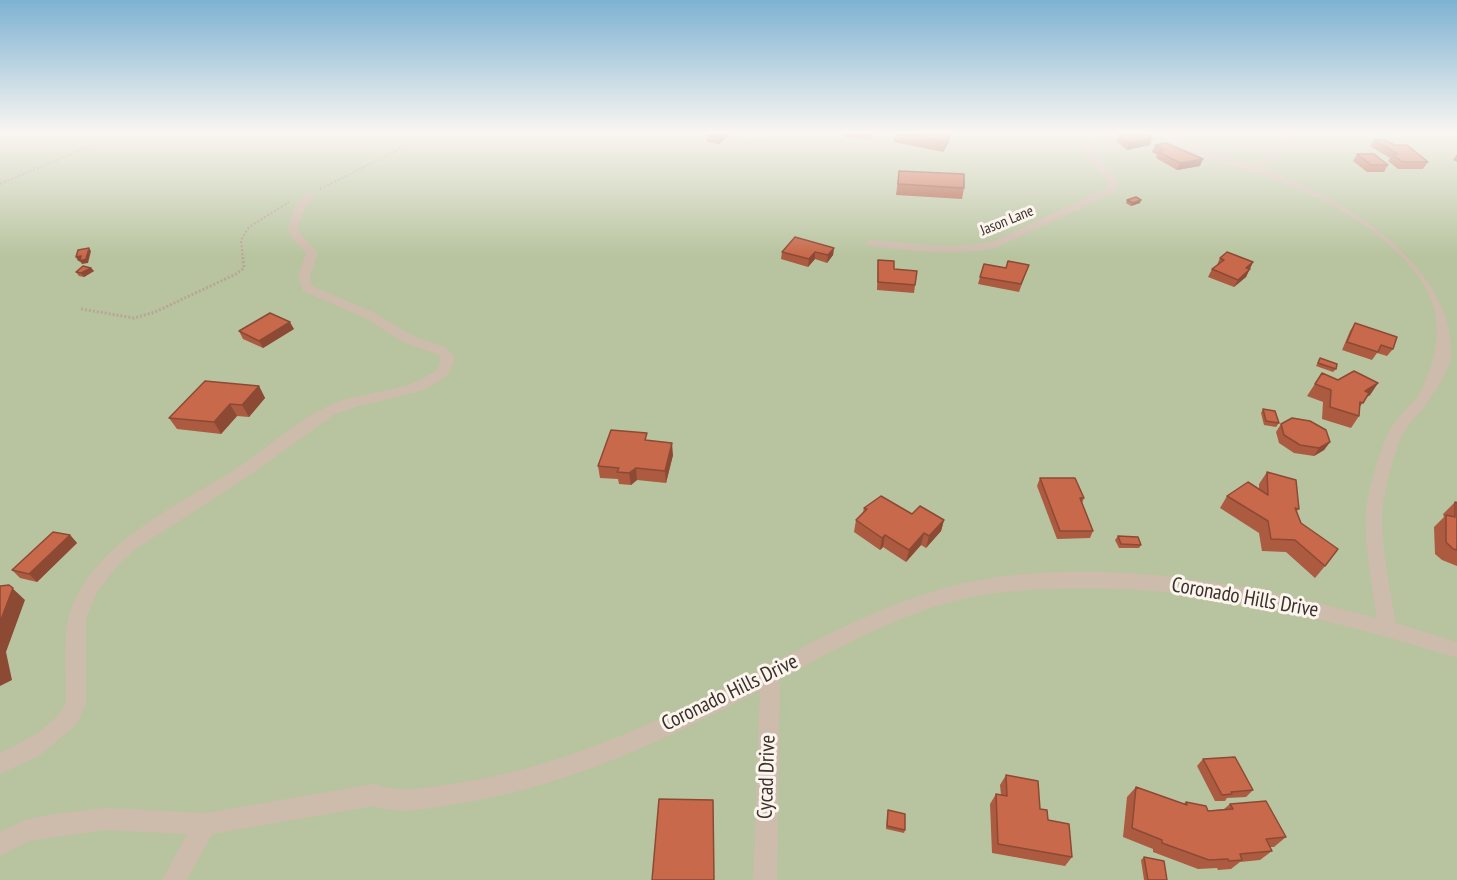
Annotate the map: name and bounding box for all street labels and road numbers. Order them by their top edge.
street label: Jason Lane [978,202,1036,240]
street label: Coronado Hills Drive [1170,573,1320,623]
street label: Coronado Hills Drive [658,649,802,737]
street label: Cycad Drive [753,734,781,820]

